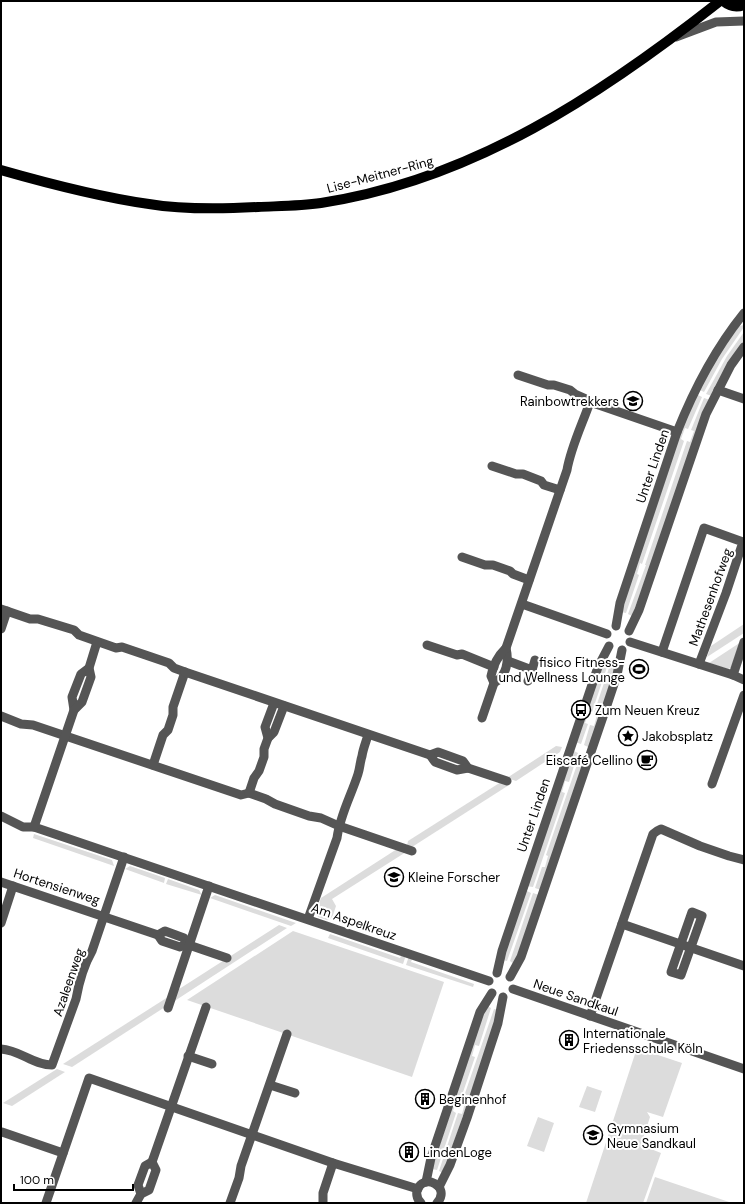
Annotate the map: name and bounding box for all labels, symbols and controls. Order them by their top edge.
street label: Lise-Meitner-Ring [325,152,435,197]
school or university icon: Rainbowtrekkers [622,390,644,412]
place label: Rainbowtrekkers [520,393,619,410]
street label: Unter Linden [632,427,673,505]
street label: Mathesenhofweg [685,546,736,648]
place label: fisico Fitness- und Wellness Lounge [498,654,625,686]
sports icon: fisico Fitness- und Wellness Lounge [628,658,650,680]
bus stop icon: Zum Neuen Kreuz [570,699,592,721]
place label: Zum Neuen Kreuz [595,702,700,719]
place icon: Jakobsplatz [617,725,639,747]
place label: Jakobsplatz [642,728,713,745]
cafe icon: Eiscafé Cellino [636,749,658,771]
place label: Eiscafé Cellino [546,752,633,769]
street label: Unter Linden [513,776,554,854]
street label: Hortensienweg [11,865,102,908]
school or university icon: Kleine Forscher [383,866,405,888]
place label: Kleine Forscher [408,869,500,886]
street label: Am Aspelkreuz [309,899,399,944]
street label: Azaleenweg [49,946,88,1019]
street label: Neue Sandkaul [531,975,621,1020]
place label: Internationale Friedensschule Köln [583,1025,703,1057]
building icon: Internationale Friedensschule Köln [558,1029,580,1051]
building icon: Beginenhof [414,1088,436,1110]
place label: Beginenhof [439,1091,507,1108]
place label: Gymnasium Neue Sandkaul [607,1120,696,1152]
school or university icon: Gymnasium Neue Sandkaul [582,1124,604,1146]
building icon: LindenLoge [398,1141,420,1163]
place label: LindenLoge [423,1144,492,1161]
scale bar [14,1166,133,1192]
text: 100 m [20,1172,54,1188]

